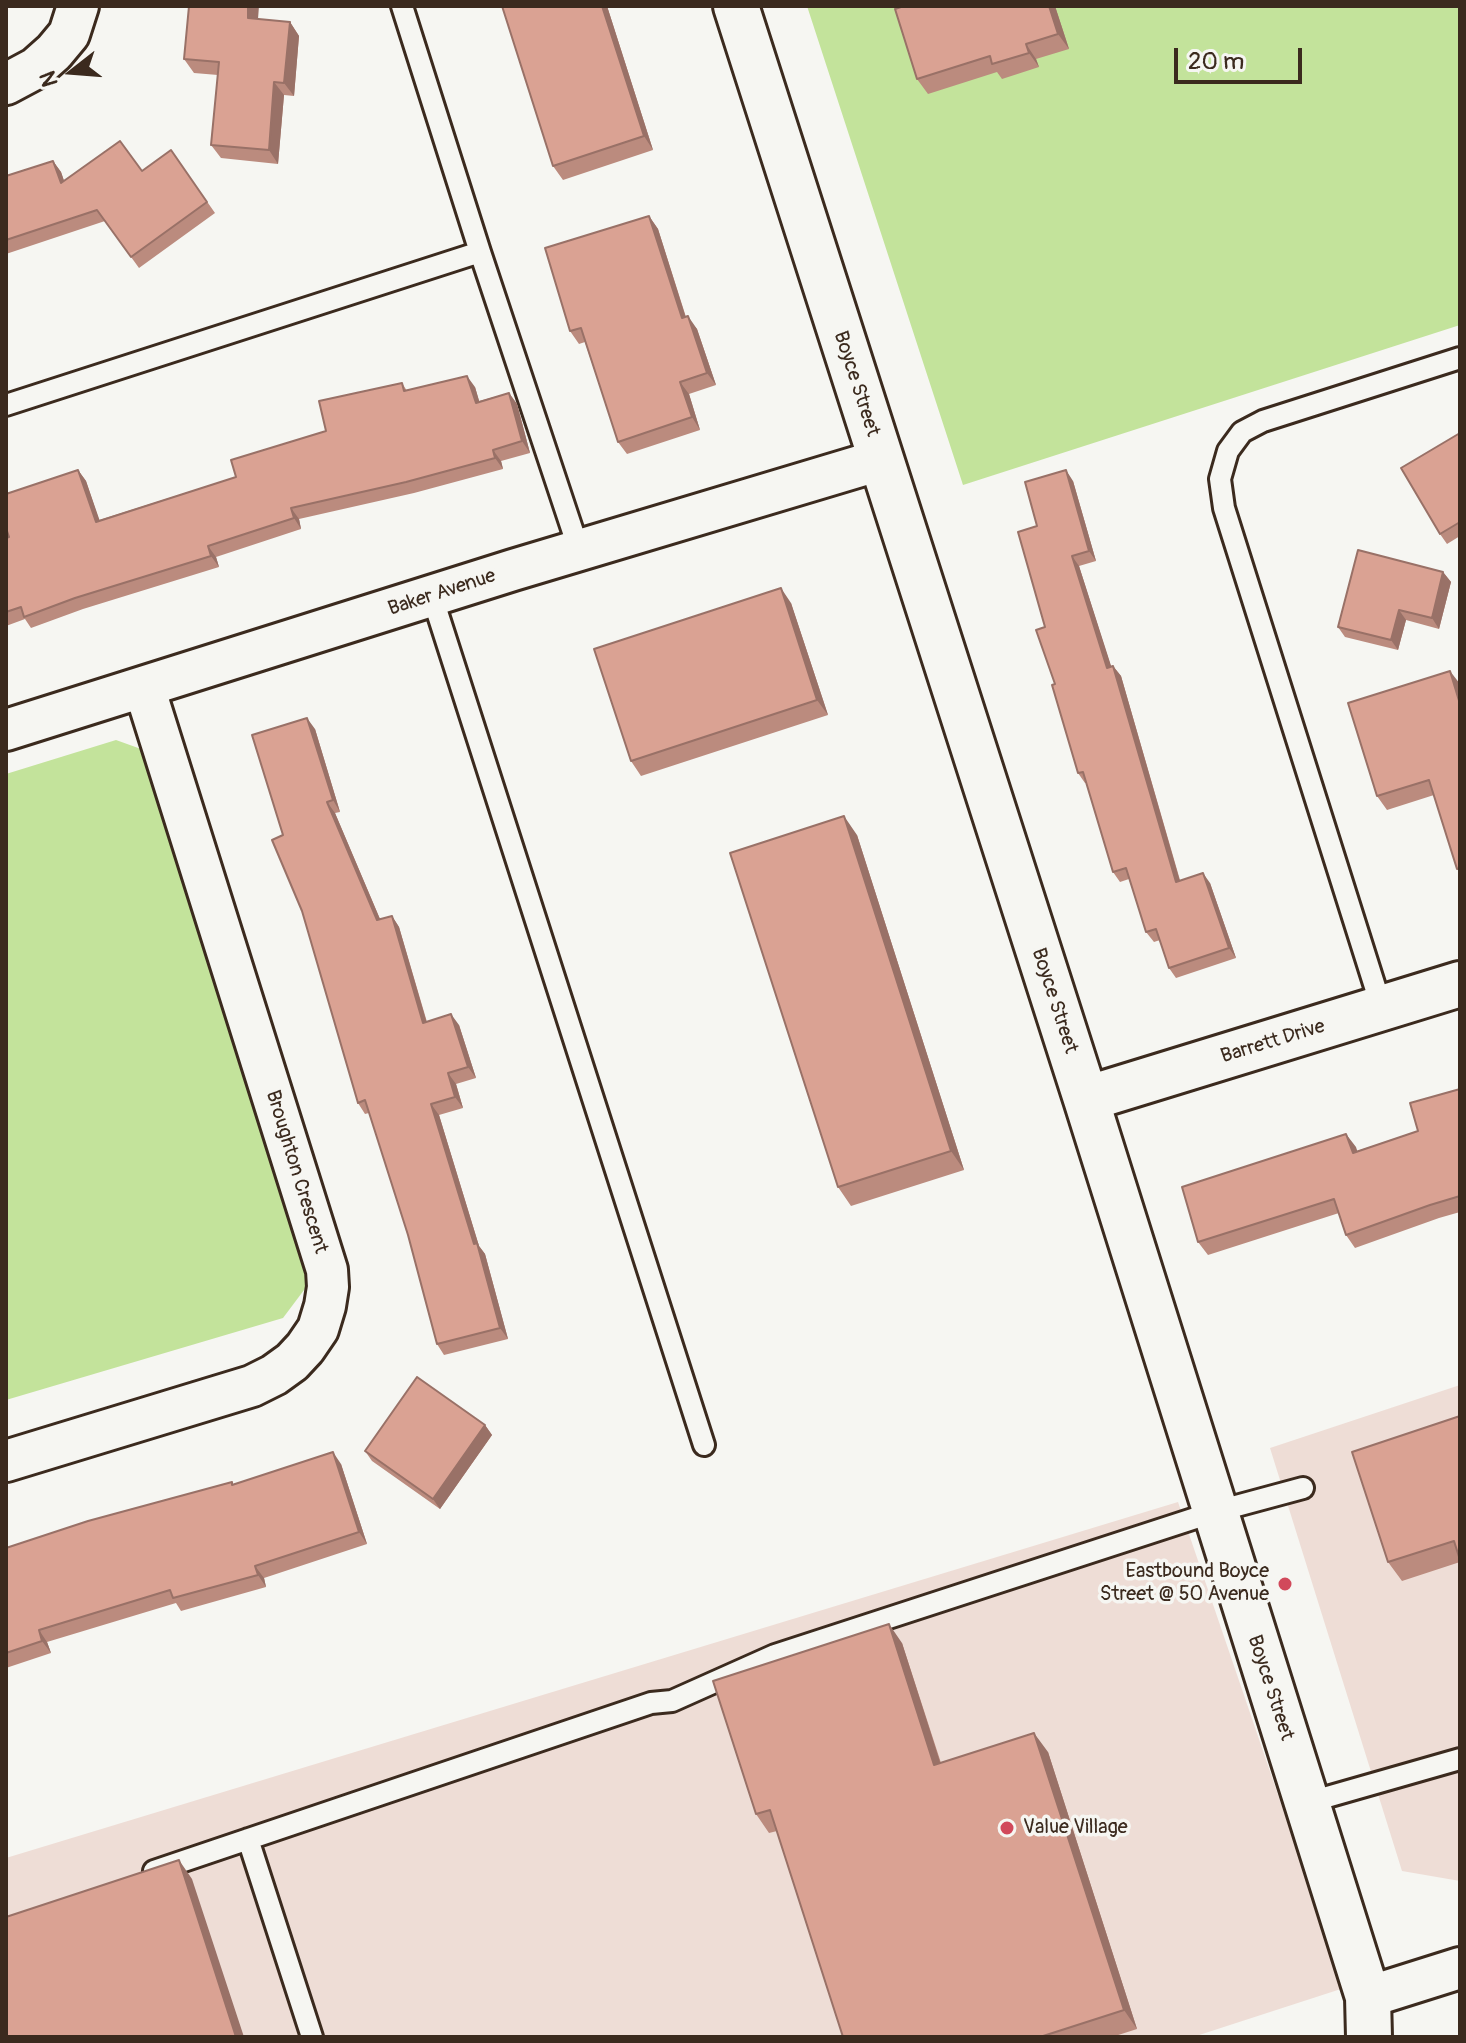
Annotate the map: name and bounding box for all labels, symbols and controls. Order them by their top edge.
north arrow [32,32,112,112]
scale bar [1178,32,1306,82]
text: 20 m [1188,47,1244,76]
text: N [33,68,65,90]
street label: Boyce Street [828,328,884,440]
street label: Baker Avenue [385,564,499,622]
street label: Boyce Street [1026,945,1082,1057]
street label: Barrett Drive [1218,1015,1328,1069]
street label: Broughton Crescent [260,1087,332,1257]
place label: Eastbound Boyce Street @ 50 Avenue [1100,1560,1269,1607]
marker: Eastbound Boyce Street @ 50 Avenue [1276,1575,1294,1593]
street label: Boyce Street [1242,1632,1298,1744]
place label: Value Village [1023,1816,1128,1840]
marker: Value Village [998,1819,1016,1837]

